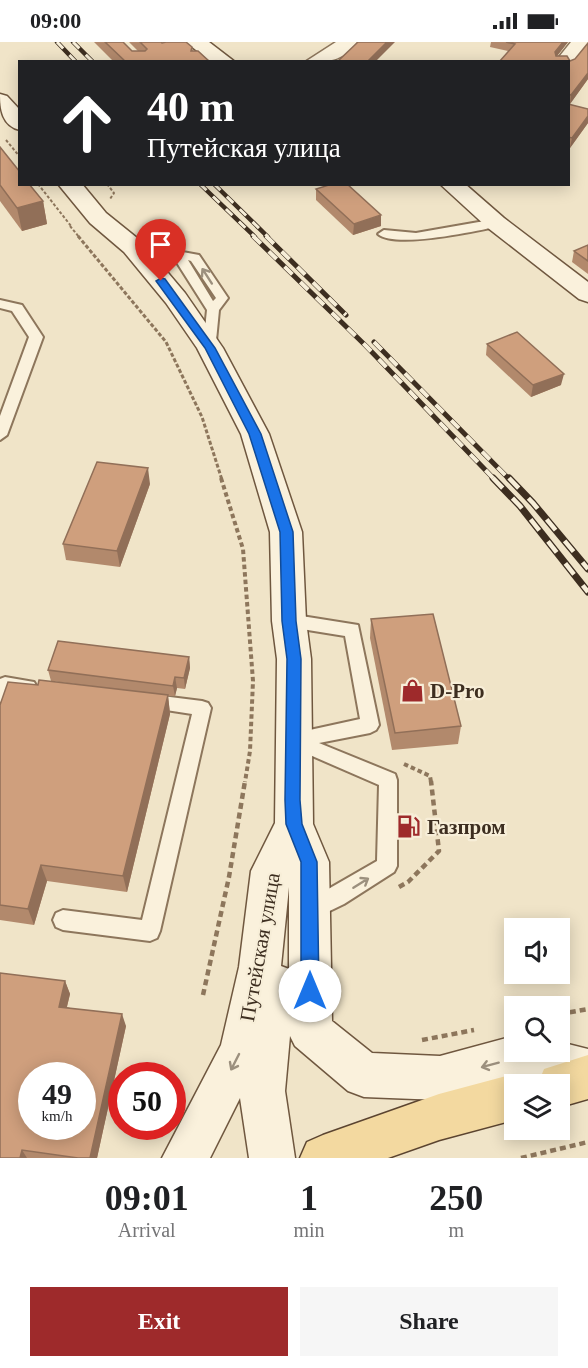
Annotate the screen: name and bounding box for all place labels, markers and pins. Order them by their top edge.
pin [135,219,186,281]
shop icon: D-Pro [399,678,425,704]
place label: D-Pro [430,679,484,703]
fuel station icon: Газпром [396,814,422,840]
place label: Газпром [427,815,506,839]

